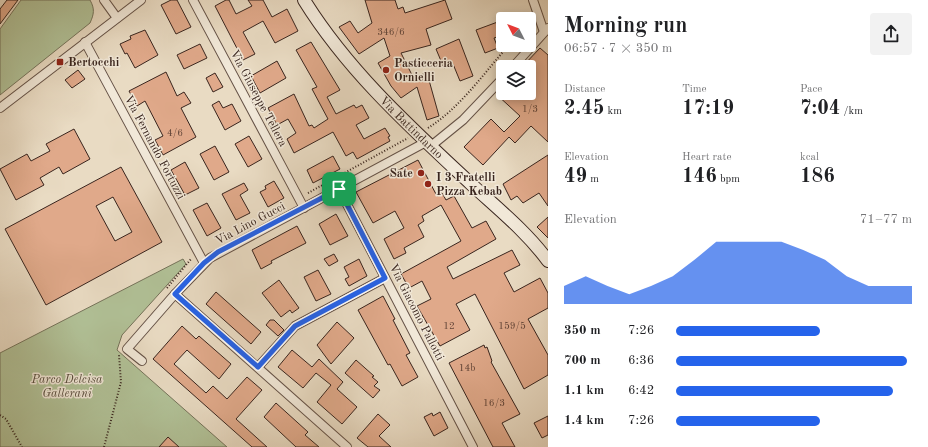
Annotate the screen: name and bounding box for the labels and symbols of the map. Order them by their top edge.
north arrow [496,12,536,52]
house number: 346/6 [377,27,405,37]
street label: Via Giuseppe Tellera [228,48,289,149]
marker: Bertocchi [55,57,65,67]
place label: Bertocchi [68,57,120,69]
place label: Pasticceria Ornielli [394,58,453,84]
marker: Pasticceria Ornielli [381,65,391,75]
street label: Via Fernando Fortuzzi [122,93,187,201]
street label: Via Battindarno [377,95,445,161]
house number: 1/3 [522,104,538,114]
house number: 4/6 [167,128,183,138]
place label: Sate [389,168,413,180]
marker: Sate [416,168,426,178]
pin [322,172,356,206]
place label: I 3 Fratelli Pizza Kebab [436,172,502,198]
marker: I 3 Fratelli Pizza Kebab [423,179,433,189]
street label: Via Lino Gucci [214,200,287,247]
street label: Via Giacomo Pallotti [387,262,446,363]
house number: 12 [443,321,455,331]
house number: 159/5 [498,321,526,331]
house number: 14b [459,363,475,373]
park label: Parco Delcisa Gallerani [31,374,103,400]
house number: 16/3 [483,398,505,408]

